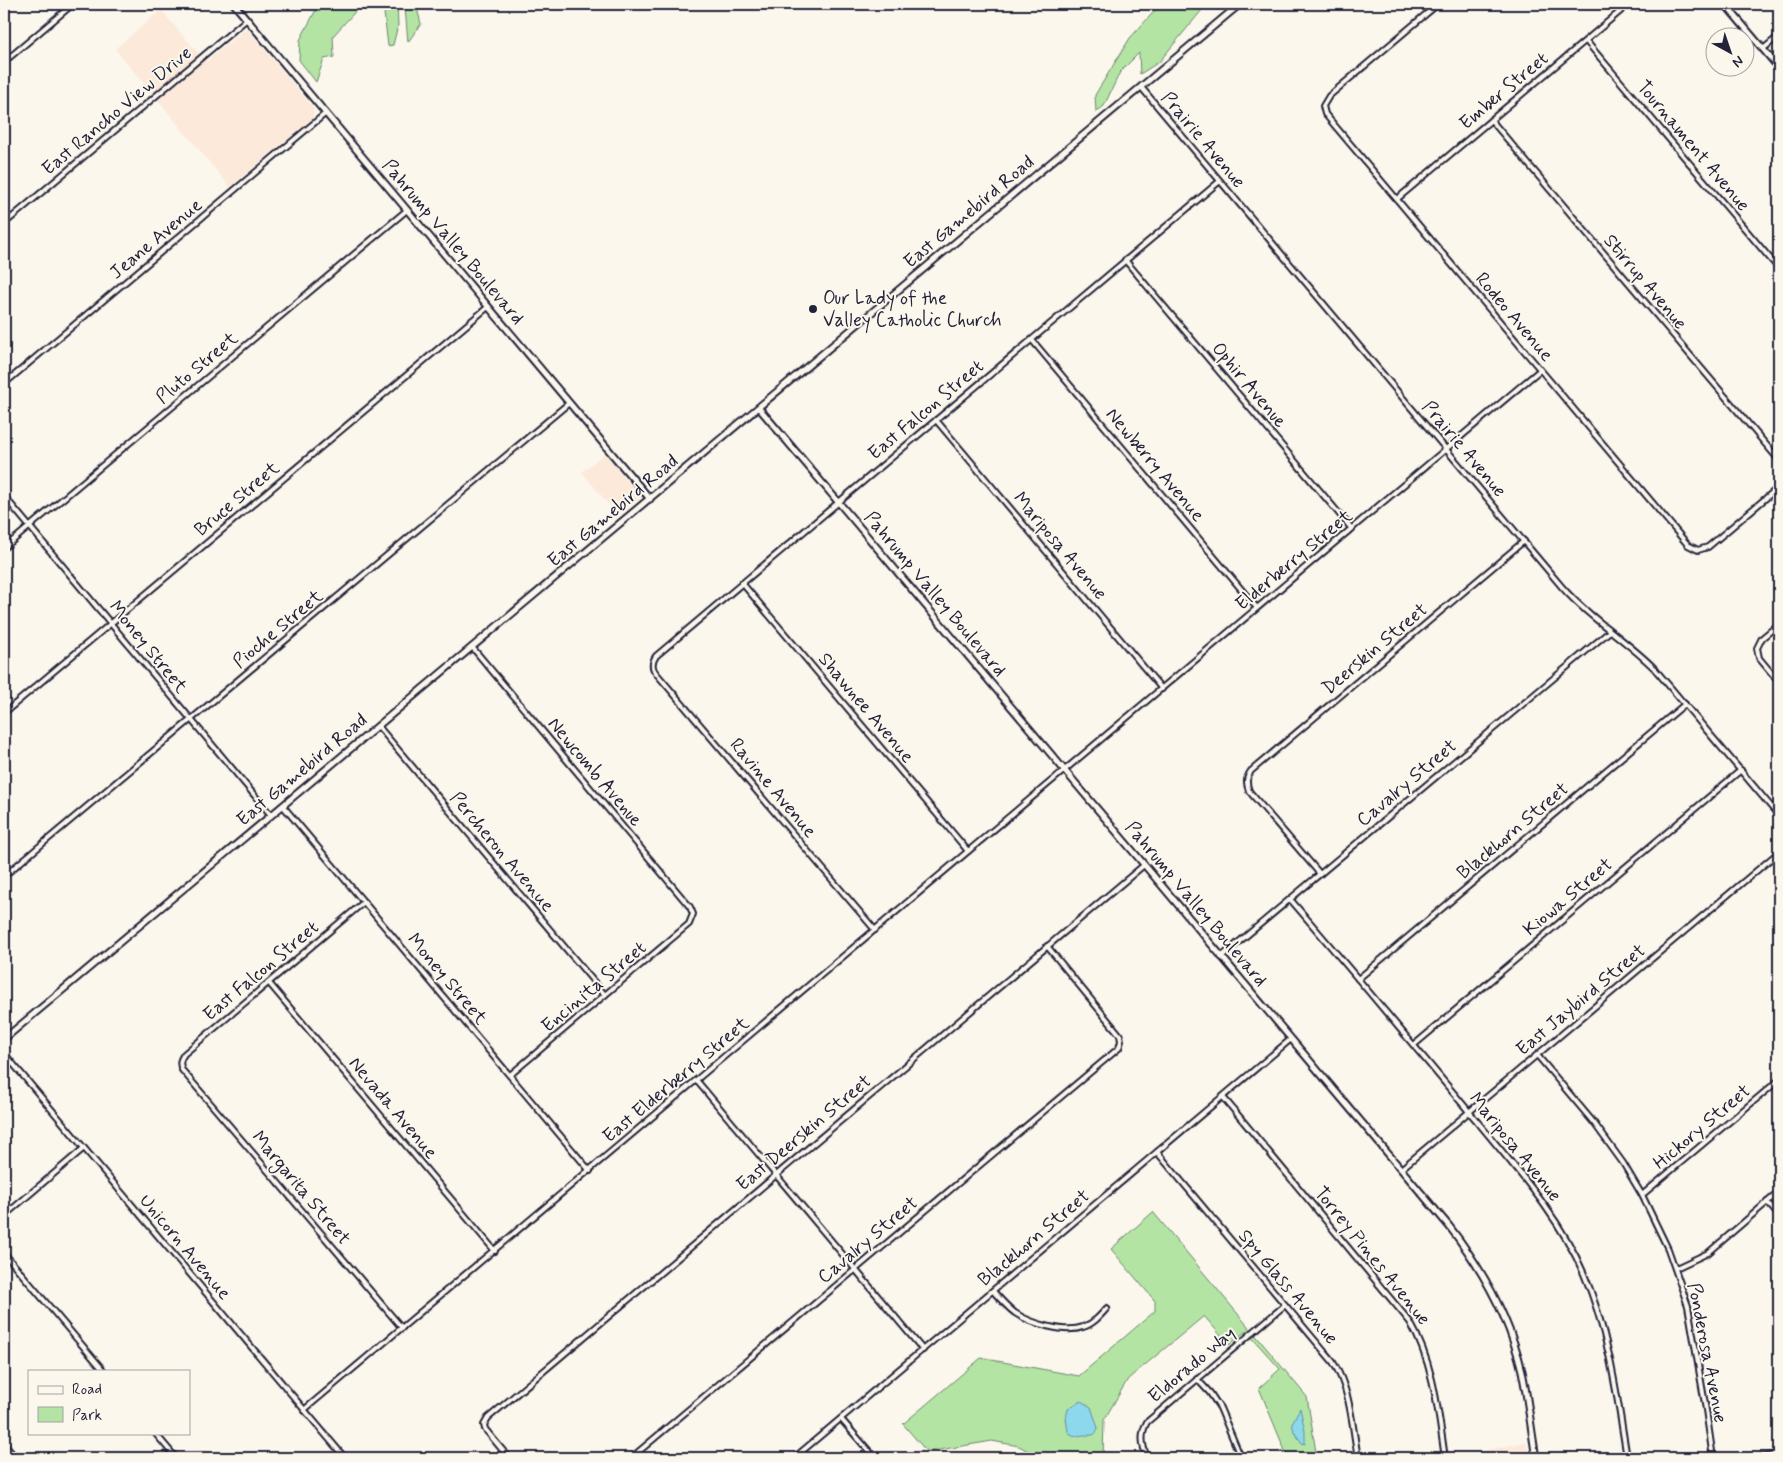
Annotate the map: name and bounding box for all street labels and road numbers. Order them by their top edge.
street label: East Rancho View Drive [37,41,197,181]
street label: Ember Street [1454,46,1554,136]
street label: Tournament Avenue [1631,75,1755,217]
street label: Prairie Avenue [1155,86,1251,194]
street label: East Gamebird Road [898,150,1040,274]
street label: Pahrump Valley Boulevard [376,154,530,330]
street label: Jeane Avenue [104,193,208,285]
street label: Stirrup Avenue [1598,229,1692,335]
street label: Rodeo Avenue [1469,267,1559,367]
street label: Pluto Street [151,326,243,410]
street label: Ophir Avenue [1206,337,1292,433]
street label: East Falcon Street [863,354,989,466]
street label: Prairie Avenue [1416,395,1512,503]
street label: Newberry Avenue [1100,403,1210,527]
street label: East Gamebird Road [542,449,684,573]
street label: Bruce Street [189,456,285,542]
street label: Mariposa Avenue [1007,487,1113,605]
street label: Elderberry Street [1230,504,1358,616]
street label: Pahrump Valley Boulevard [858,506,1012,682]
street label: Pioche Street [228,584,328,674]
street label: Money Street [103,595,193,699]
street label: Deerskin Street [1317,597,1433,701]
street label: Shawnee Avenue [812,647,920,769]
street label: East Gamebird Road [231,708,373,832]
street label: Newcomb Avenue [542,712,648,832]
street label: Ravine Avenue [724,733,822,843]
street label: Cavalry Street [1352,734,1462,832]
street label: Blackhorn Street [1452,777,1574,885]
street label: Percheron Avenue [444,786,560,918]
street label: Pahrump Valley Boulevard [1119,816,1273,992]
street label: Kiowa Street [1518,852,1618,942]
street label: East Falcon Street [198,915,324,1027]
street label: Money Street [401,928,493,1030]
street label: Encinita Street [536,936,652,1038]
street label: East Jaybird Street [1511,938,1651,1062]
street label: East Elderberry Street [597,1011,755,1149]
street label: Nevada Avenue [343,1052,443,1164]
street label: East Deerskin Street [731,1069,877,1197]
street label: Hickory Street [1648,1079,1756,1175]
street label: Mariposa Avenue [1463,1087,1567,1207]
street label: Margarita Street [244,1126,356,1252]
street label: Torrey Pines Avenue [1307,1181,1436,1331]
street label: Blackhorn Street [973,1184,1095,1292]
street label: Unicorn Avenue [133,1189,237,1305]
street label: Cavalry Street [813,1191,923,1289]
street label: Spy Glass Avenue [1232,1224,1344,1350]
street label: Ponderosa Avenue [1681,1281,1733,1425]
street label: Eldorado Way [1143,1321,1241,1409]

